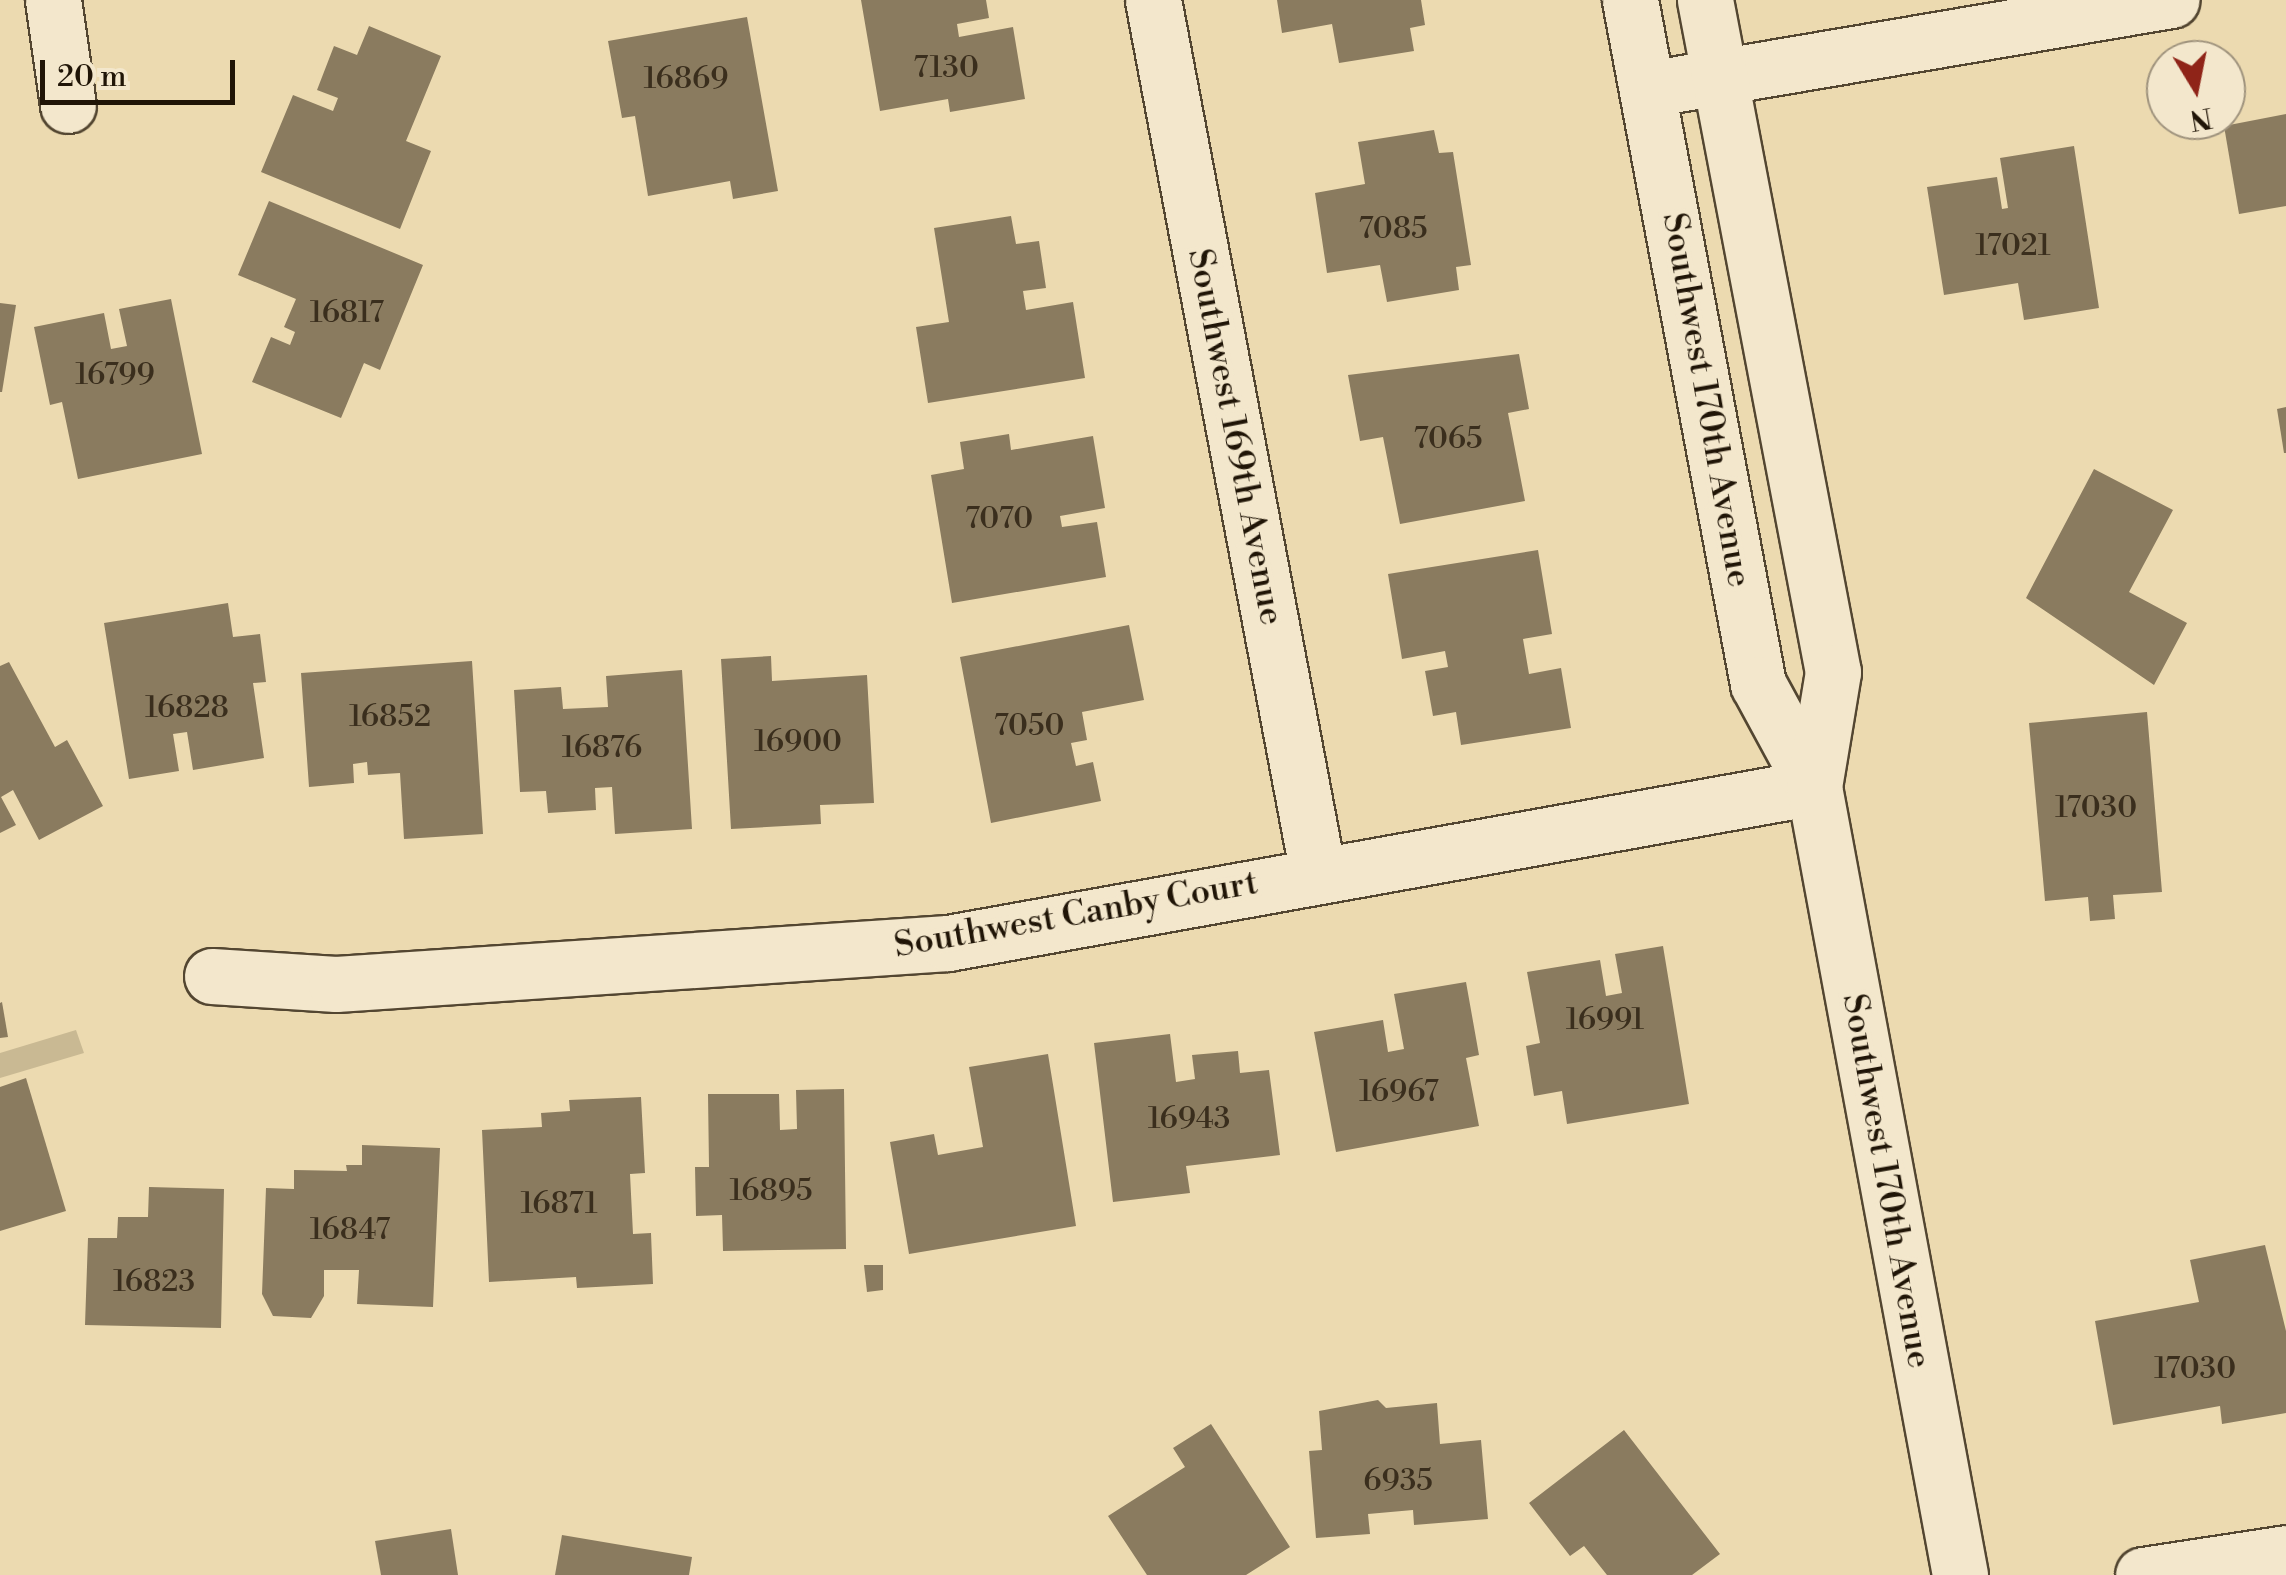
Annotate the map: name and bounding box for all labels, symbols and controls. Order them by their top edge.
scale bar [45,40,240,102]
north arrow [2146,40,2246,140]
house number: 7130 [913,50,979,86]
text: 20 m [57,58,126,96]
house number: 16869 [644,61,728,97]
text: N [2187,99,2215,137]
street label: Southwest 170th Avenue [1652,209,1760,591]
house number: 7085 [1358,211,1428,247]
house number: 17021 [1975,228,2051,264]
street label: Southwest 169th Avenue [1178,245,1292,629]
house number: 16817 [310,295,384,331]
house number: 16799 [75,357,155,393]
house number: 7065 [1414,421,1482,457]
house number: 7070 [965,501,1033,537]
house number: 16828 [145,690,229,726]
house number: 16852 [349,699,431,735]
house number: 7050 [994,708,1064,744]
house number: 16900 [754,724,842,760]
house number: 16876 [562,730,642,766]
house number: 17030 [2055,790,2137,826]
street label: Southwest Canby Court [891,862,1261,968]
street label: Southwest 170th Avenue [1832,990,1940,1372]
house number: 16991 [1566,1002,1644,1038]
house number: 16967 [1359,1074,1439,1110]
house number: 16943 [1148,1101,1230,1137]
house number: 16895 [729,1173,813,1209]
house number: 16871 [520,1186,598,1222]
house number: 16847 [310,1212,390,1248]
house number: 16823 [113,1264,195,1300]
house number: 17030 [2154,1351,2236,1387]
house number: 6935 [1363,1463,1433,1499]

